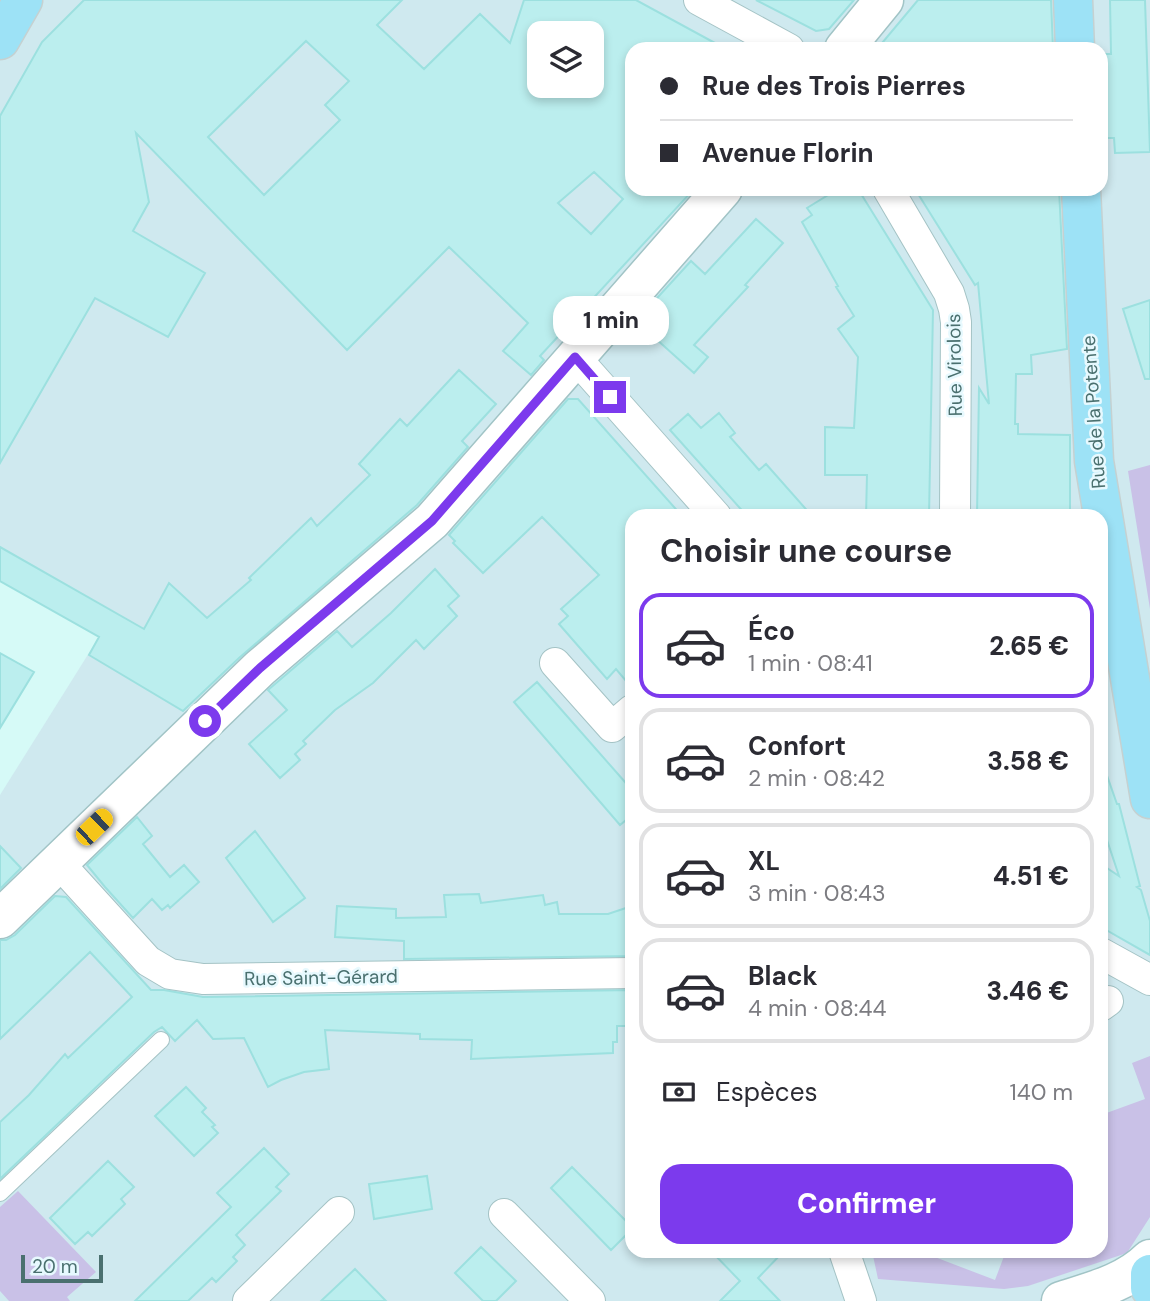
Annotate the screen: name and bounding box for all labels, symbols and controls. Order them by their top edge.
map controls [527,21,604,98]
button: layers [527,21,604,98]
text: Rue des Trois Pierres [702,69,966,103]
text: Avenue Florin [702,136,874,170]
callout: 1 min [552,296,668,344]
text: 1 min [583,305,639,335]
street label: Rue Virolois [941,313,968,417]
street label: Rue de la Potente [1076,334,1111,489]
route end [594,381,626,413]
text: Choisir une course [660,530,952,572]
icon: car [664,614,727,677]
text: Éco [748,614,795,648]
text: 2.65 € [989,629,1069,663]
text: 1 min · 08:41 [748,648,873,678]
route start [189,705,221,737]
icon: car [664,729,727,792]
text: Confort [748,729,846,763]
text: 3.58 € [987,744,1069,778]
text: 2 min · 08:42 [748,763,885,793]
car [72,805,117,849]
icon: car [664,844,727,907]
text: XL [748,844,780,878]
text: 4.51 € [993,859,1069,893]
text: 3 min · 08:43 [748,878,886,908]
icon: car [664,959,727,1022]
text: Black [748,959,818,993]
street label: Rue Saint-Gérard [244,964,398,991]
text: 3.46 € [986,974,1069,1008]
text: 4 min · 08:44 [748,993,886,1023]
icon: cash [660,1073,698,1111]
text: Espèces [716,1075,817,1109]
text: 140 m [1010,1077,1073,1107]
button: Confirmer [660,1164,1073,1244]
scale bar [21,1252,103,1284]
text: 20 m [32,1254,78,1279]

